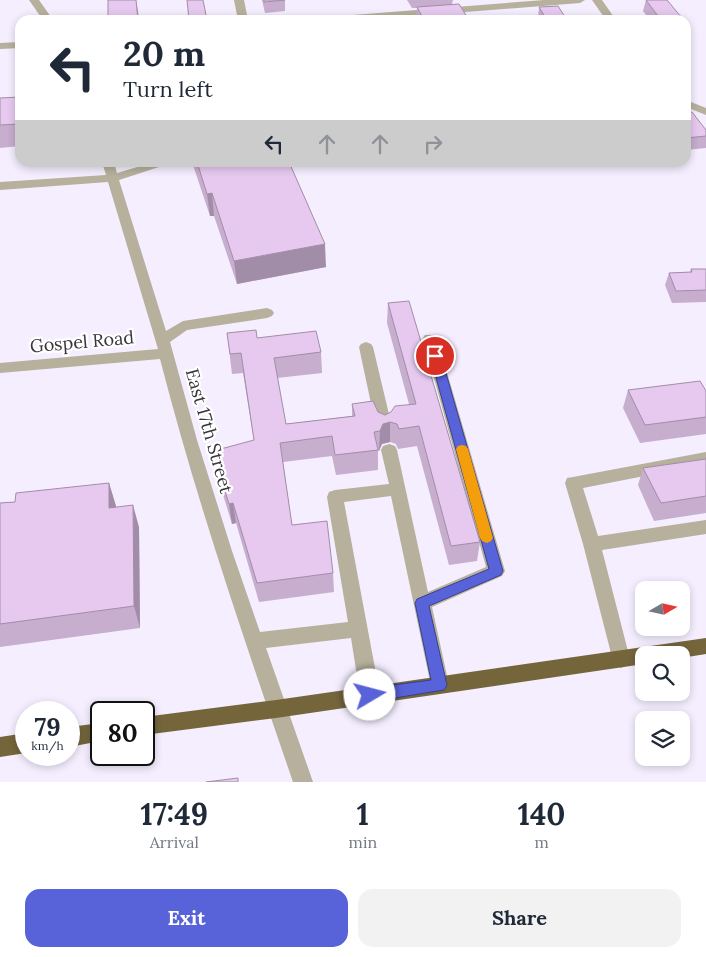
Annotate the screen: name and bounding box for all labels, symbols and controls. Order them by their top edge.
text: 20 m [123,31,205,76]
icon: left [40,35,105,100]
text: Turn left [123,75,213,103]
icon: left [260,130,288,158]
icon: ahead [313,130,341,158]
icon: ahead [366,130,394,158]
icon: right [419,130,447,158]
street label: Gospel Road [29,325,135,358]
pin [414,335,456,377]
icon: arrive [421,342,449,370]
street label: East 17th Street [181,366,238,496]
north arrow [635,581,690,636]
map controls [635,581,690,766]
button: search [635,646,690,701]
position arrow [343,668,395,720]
speed limit sign: 80 [90,701,155,766]
text: 79 [34,711,61,743]
button: layers [635,711,690,766]
text: km/h [31,738,64,753]
text: 17:49 [141,795,208,833]
text: 1 [357,795,369,833]
text: 140 [518,795,565,833]
text: Arrival [150,832,199,852]
text: min [349,832,377,852]
text: m [534,832,549,852]
button: Exit [25,889,348,947]
button: Share [358,889,681,947]

